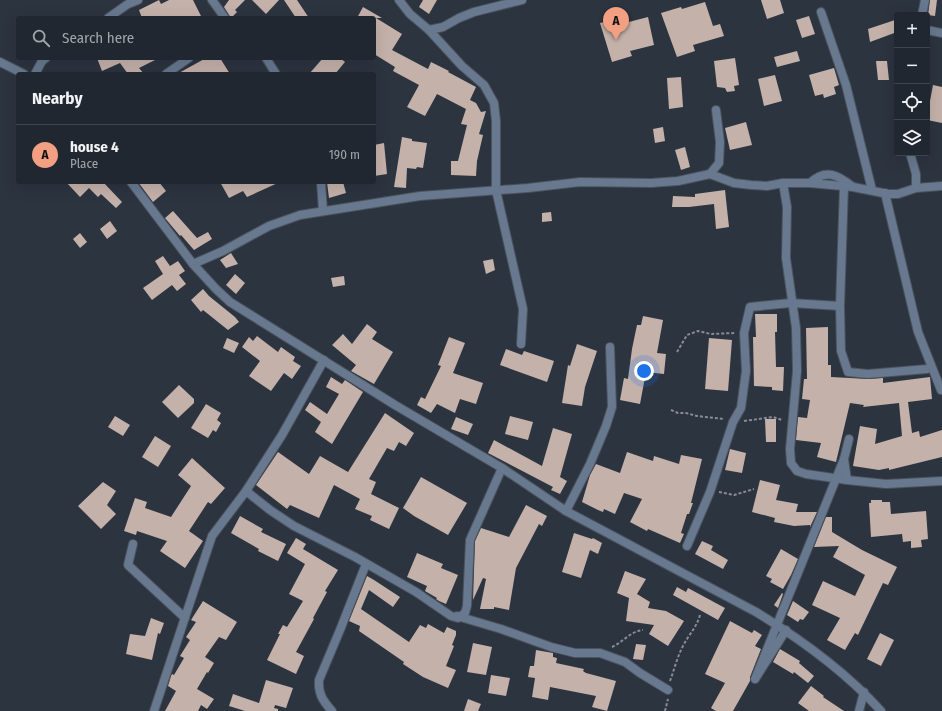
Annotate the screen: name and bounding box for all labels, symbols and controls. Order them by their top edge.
pin: A [603,7,629,40]
map controls [894,12,930,156]
button: + [894,12,930,48]
search box [16,16,376,60]
icon: search [30,27,52,49]
text: Search here [62,29,134,47]
button: − [894,48,930,84]
button: locate [894,84,930,120]
text: Nearby [32,88,83,109]
button: layers [894,120,930,156]
text: house 4 [70,138,119,156]
text: A [41,147,49,162]
text: 190 m [329,147,360,162]
text: Place [70,156,98,171]
your location [634,361,654,381]

